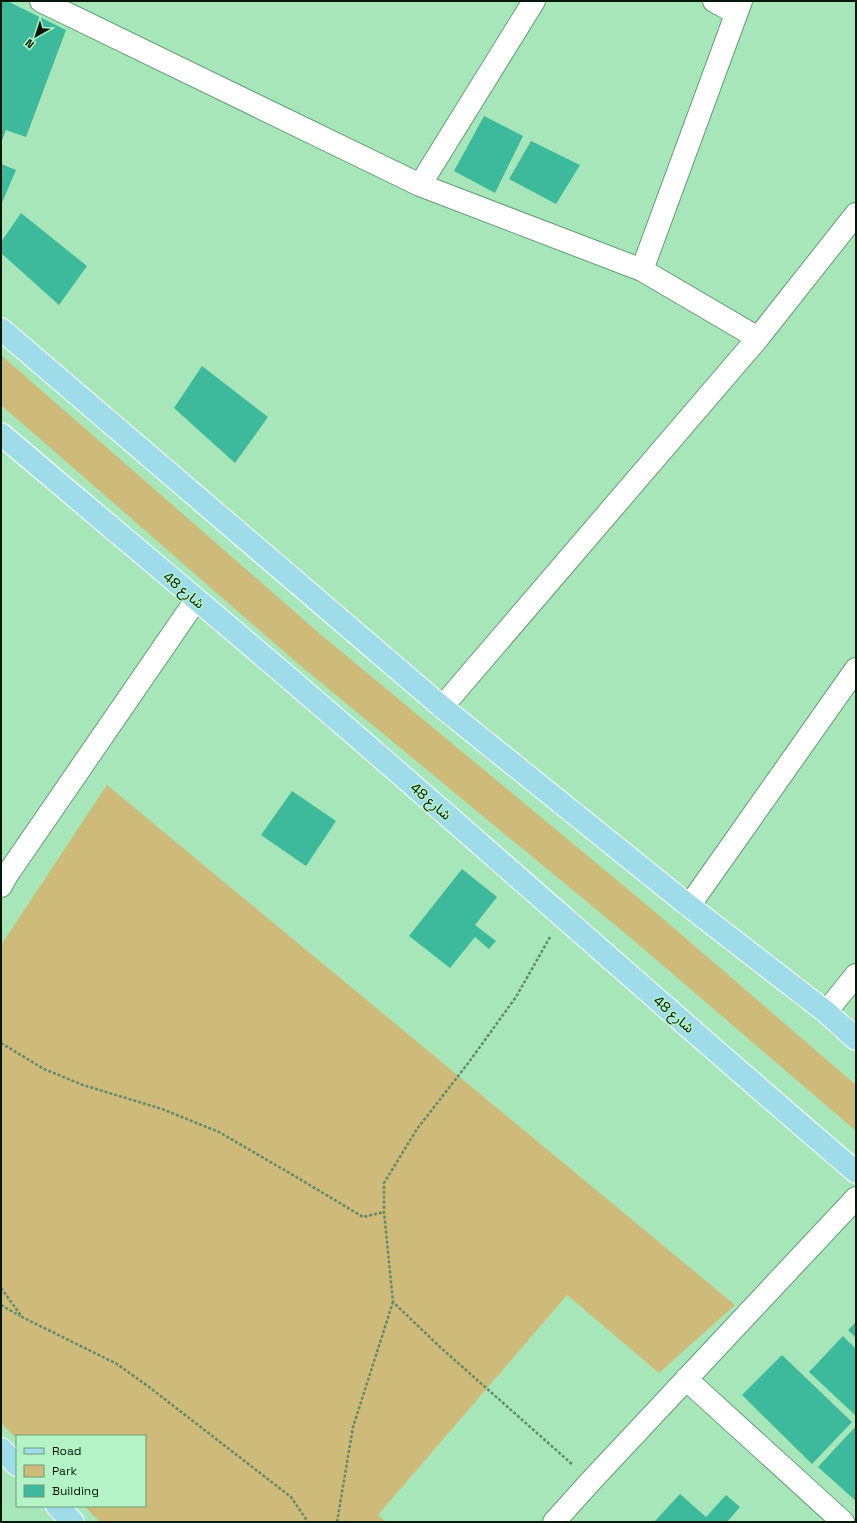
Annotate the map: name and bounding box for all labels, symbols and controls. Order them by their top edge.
north arrow [16,16,56,56]
text: N [22,36,37,52]
street label: 48 شارع [158,568,208,614]
street label: 48 شارع [406,778,455,825]
street label: 48 شارع [649,991,698,1038]
legend [16,1435,146,1507]
text: Road [52,1443,81,1459]
text: Park [52,1463,77,1479]
text: Building [52,1483,99,1499]

